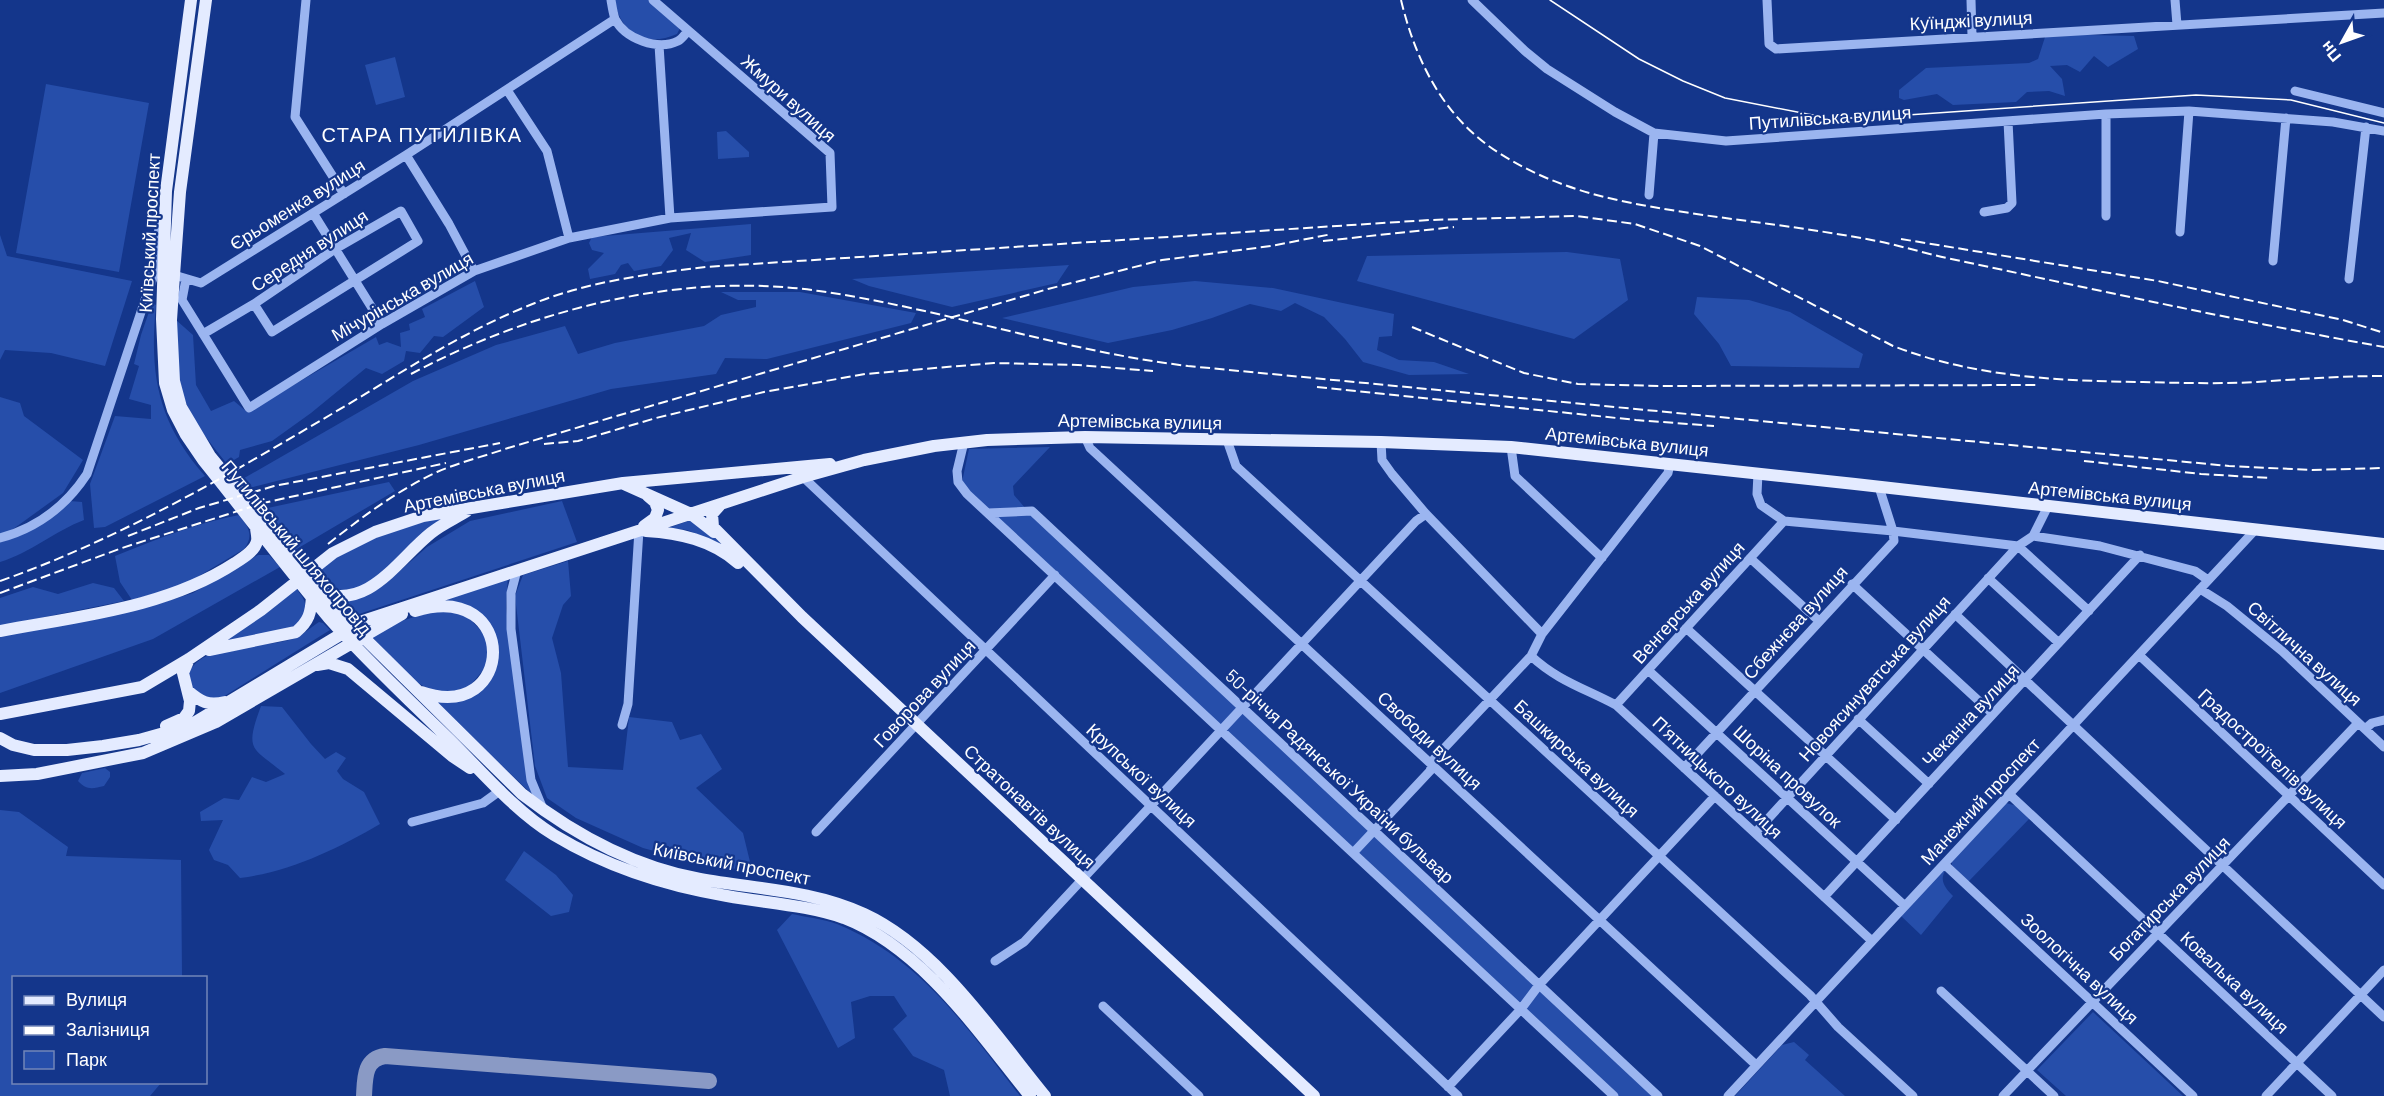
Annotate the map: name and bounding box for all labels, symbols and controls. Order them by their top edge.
street label: Куїнджі вулиця [1909,6,2033,34]
north arrow [2312,12,2372,72]
text: Пн [2316,38,2344,66]
street label: Жмури вулиця [737,50,841,146]
street label: Путилівська вулиця [1748,100,1912,134]
district label: СТАРА ПУТИЛІВКА [321,122,523,146]
street label: Київський проспект [134,153,164,313]
street label: Єрьоменка вулиця [225,154,369,254]
street label: Середня вулиця [246,204,372,296]
street label: Мічурінська вулиця [327,247,477,345]
street label: Артемівська вулиця [1058,409,1222,433]
street label: Артемівська вулиця [1544,421,1710,461]
street label: Путилівський шляхопровід [217,455,377,639]
street label: Артемівська вулиця [401,464,567,516]
street label: Артемівська вулиця [2027,475,2193,515]
street label: Венгерська вулиця [1627,536,1749,668]
street label: Сбежнєва вулиця [1738,561,1852,683]
street label: Новоясинуватська вулиця [1794,590,1954,766]
street label: Світлична вулиця [2243,596,2367,710]
street label: Говорова вулиця [868,635,980,751]
street label: Чеканна вулиця [1917,659,2023,771]
street label: 50-річчя Радянської України бульвар [1221,664,1459,888]
street label: Градостроїтелiв вулиця [2194,683,2352,833]
street label: Свободи вулиця [1373,686,1487,794]
street label: Башкирська вулиця [1510,694,1644,822]
street label: П’ятницького вулиця [1649,711,1787,843]
street label: Крупської вулиця [1082,718,1202,832]
street label: Шоріна провулок [1729,720,1847,832]
street label: Манежний проспект [1916,733,2044,869]
street label: Стратонавтів вулиця [960,739,1100,873]
street label: Богатирська вулиця [2104,831,2234,965]
street label: Київський проспект [652,837,812,889]
street label: Зоологічна вулиця [2017,908,2143,1028]
street label: Ковалька вулиця [2176,926,2294,1038]
legend [12,976,207,1084]
text: Вулиця [66,988,127,1010]
text: Залізниця [66,1018,150,1040]
text: Парк [66,1048,107,1070]

